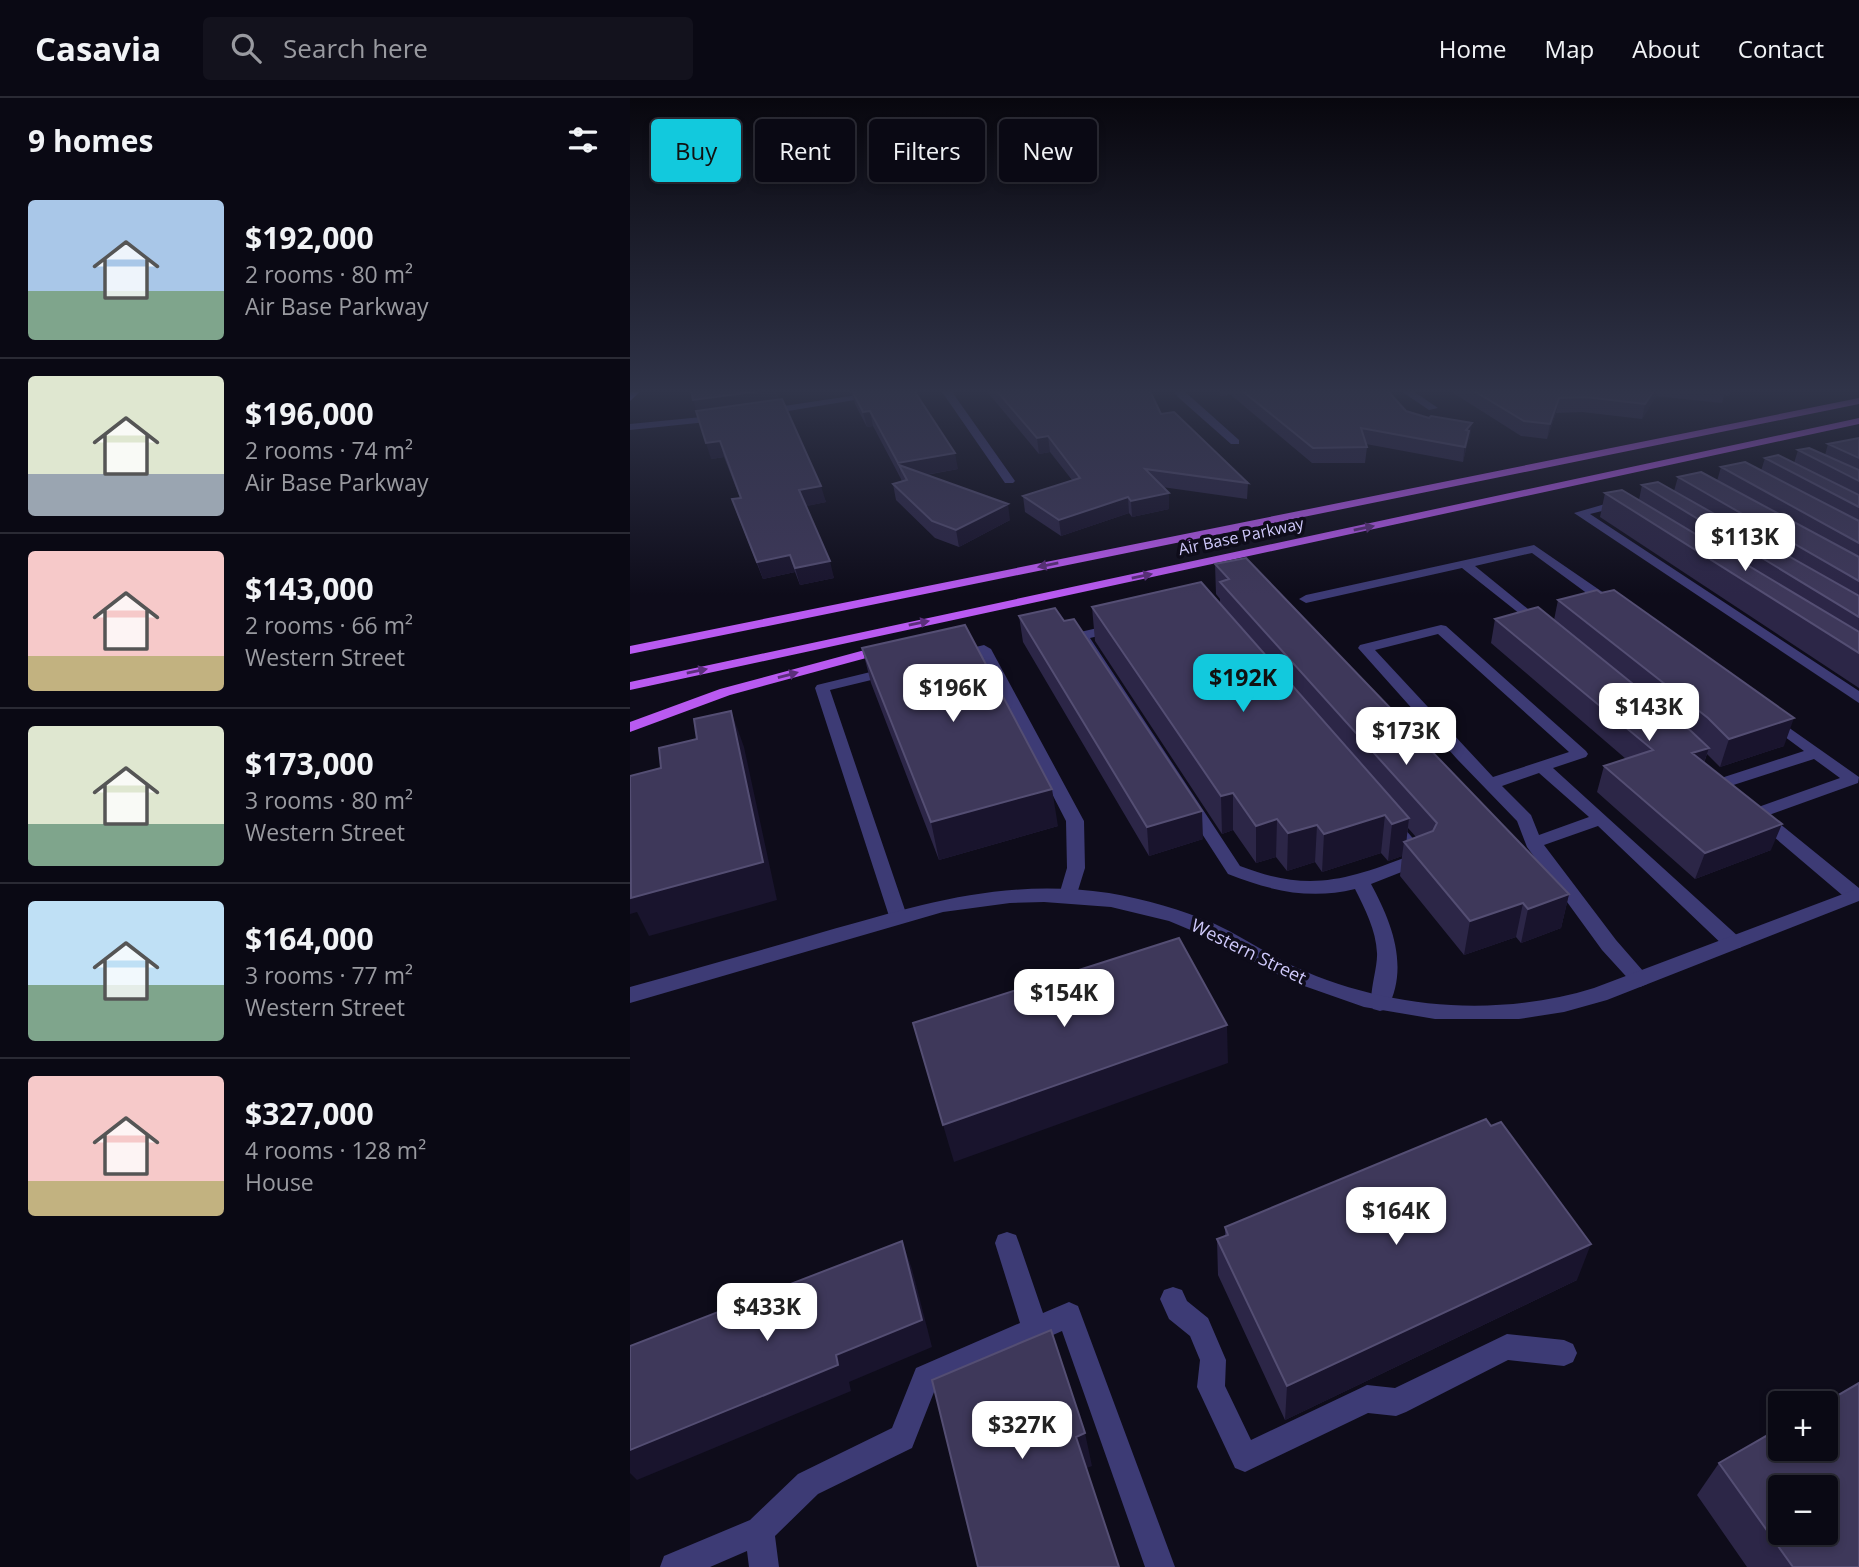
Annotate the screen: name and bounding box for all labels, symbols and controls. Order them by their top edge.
search box [203,17,693,80]
text: Casavia [35,26,161,71]
icon: search [227,29,265,67]
text: Search here [283,30,428,66]
text: Home [1439,32,1507,65]
text: Map [1545,32,1594,65]
text: About [1632,32,1700,65]
text: Contact [1738,32,1824,65]
chip: Buy [651,119,741,182]
chip: Rent [755,119,855,182]
chip: Filters [869,119,985,182]
chip: New [999,119,1097,182]
text: 9 homes [28,120,153,161]
icon: filters [564,121,602,159]
text: $192,000 [245,217,374,258]
icon: home [84,228,168,312]
text: 2 rooms · 80 m² [245,258,413,290]
text: Air Base Parkway [245,290,428,322]
text: $196,000 [245,393,374,434]
icon: home [84,404,168,488]
text: 2 rooms · 74 m² [245,434,413,466]
text: Air Base Parkway [245,466,428,498]
street label: Air Base Parkway [1176,512,1307,560]
pin: $113K [1696,514,1794,573]
text: $113K [1711,520,1779,552]
one-way arrow [1353,522,1375,533]
one-way arrow [1037,560,1059,571]
text: $143,000 [245,568,374,609]
one-way arrow [1131,570,1153,581]
icon: home [84,579,168,663]
text: 2 rooms · 66 m² [245,609,413,641]
one-way arrow [908,618,930,629]
text: Western Street [245,641,405,673]
pin: $192K [1194,654,1292,714]
text: $192K [1209,661,1277,693]
pin: $196K [904,664,1002,724]
one-way arrow [686,666,708,677]
one-way arrow [777,669,799,680]
text: $196K [919,671,987,703]
pin: $143K [1600,684,1698,743]
text: $143K [1615,690,1683,722]
pin: $173K [1357,708,1455,767]
text: $173K [1372,714,1440,746]
text: $173,000 [245,743,374,784]
icon: home [84,754,168,838]
text: 3 rooms · 80 m² [245,784,413,816]
text: Western Street [245,816,405,848]
street label: Western Street [1187,913,1311,989]
text: $164,000 [245,918,374,959]
icon: home [84,929,168,1013]
text: 3 rooms · 77 m² [245,959,413,991]
pin: $154K [1015,970,1113,1029]
text: $154K [1030,976,1098,1008]
text: Western Street [245,991,405,1023]
text: $327,000 [245,1093,374,1134]
icon: home [84,1104,168,1188]
text: 4 rooms · 128 m² [245,1134,426,1166]
text: House [245,1166,314,1198]
pin: $164K [1347,1188,1445,1247]
text: $164K [1362,1194,1430,1226]
pin: $433K [718,1284,816,1343]
text: $433K [733,1290,801,1322]
map controls [1768,1391,1838,1545]
button: + [1768,1391,1838,1461]
pin: $327K [973,1402,1071,1461]
text: $327K [988,1408,1056,1440]
button: − [1768,1475,1838,1545]

